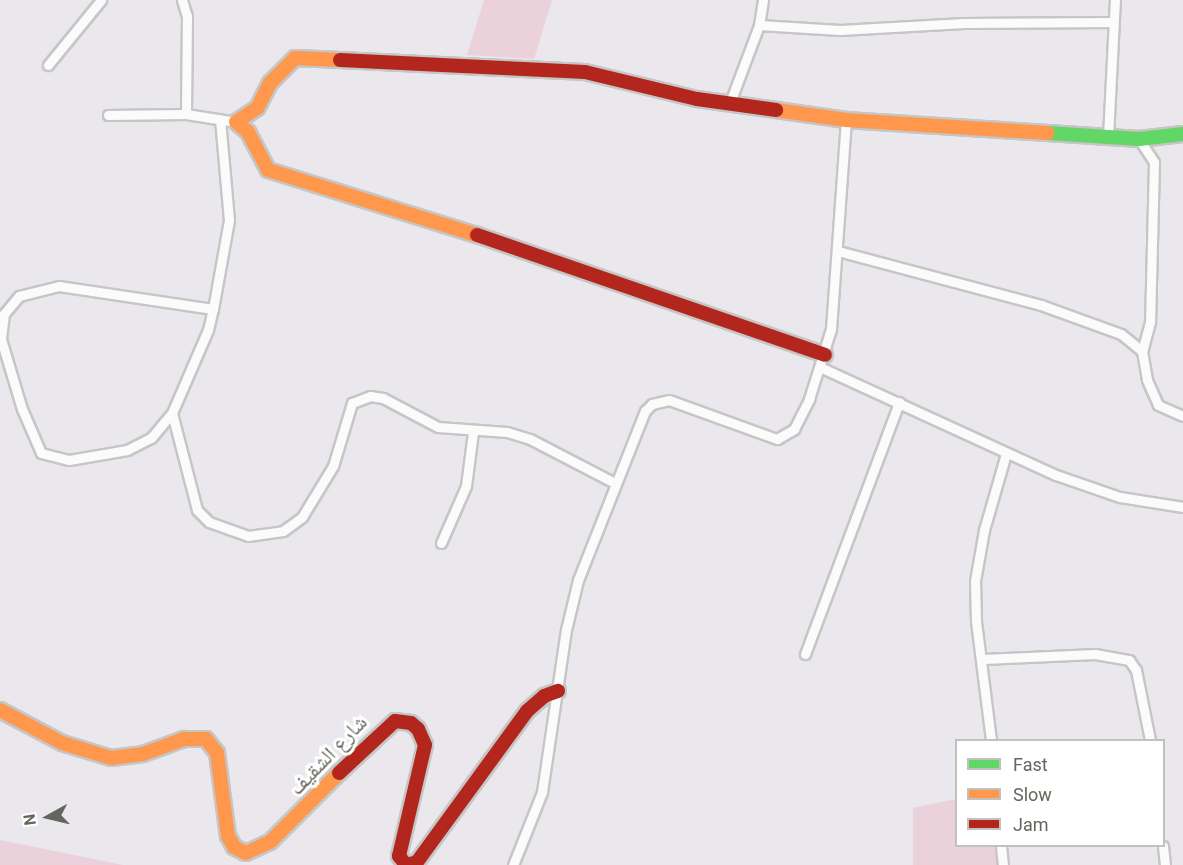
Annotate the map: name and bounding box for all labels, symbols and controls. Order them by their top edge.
street label: شارع الشقيف [284,710,372,800]
legend [955,739,1165,847]
text: Fast [1013,754,1048,775]
text: Slow [1013,784,1052,805]
north arrow [18,787,78,847]
text: N [19,813,40,826]
text: Jam [1013,814,1049,835]

